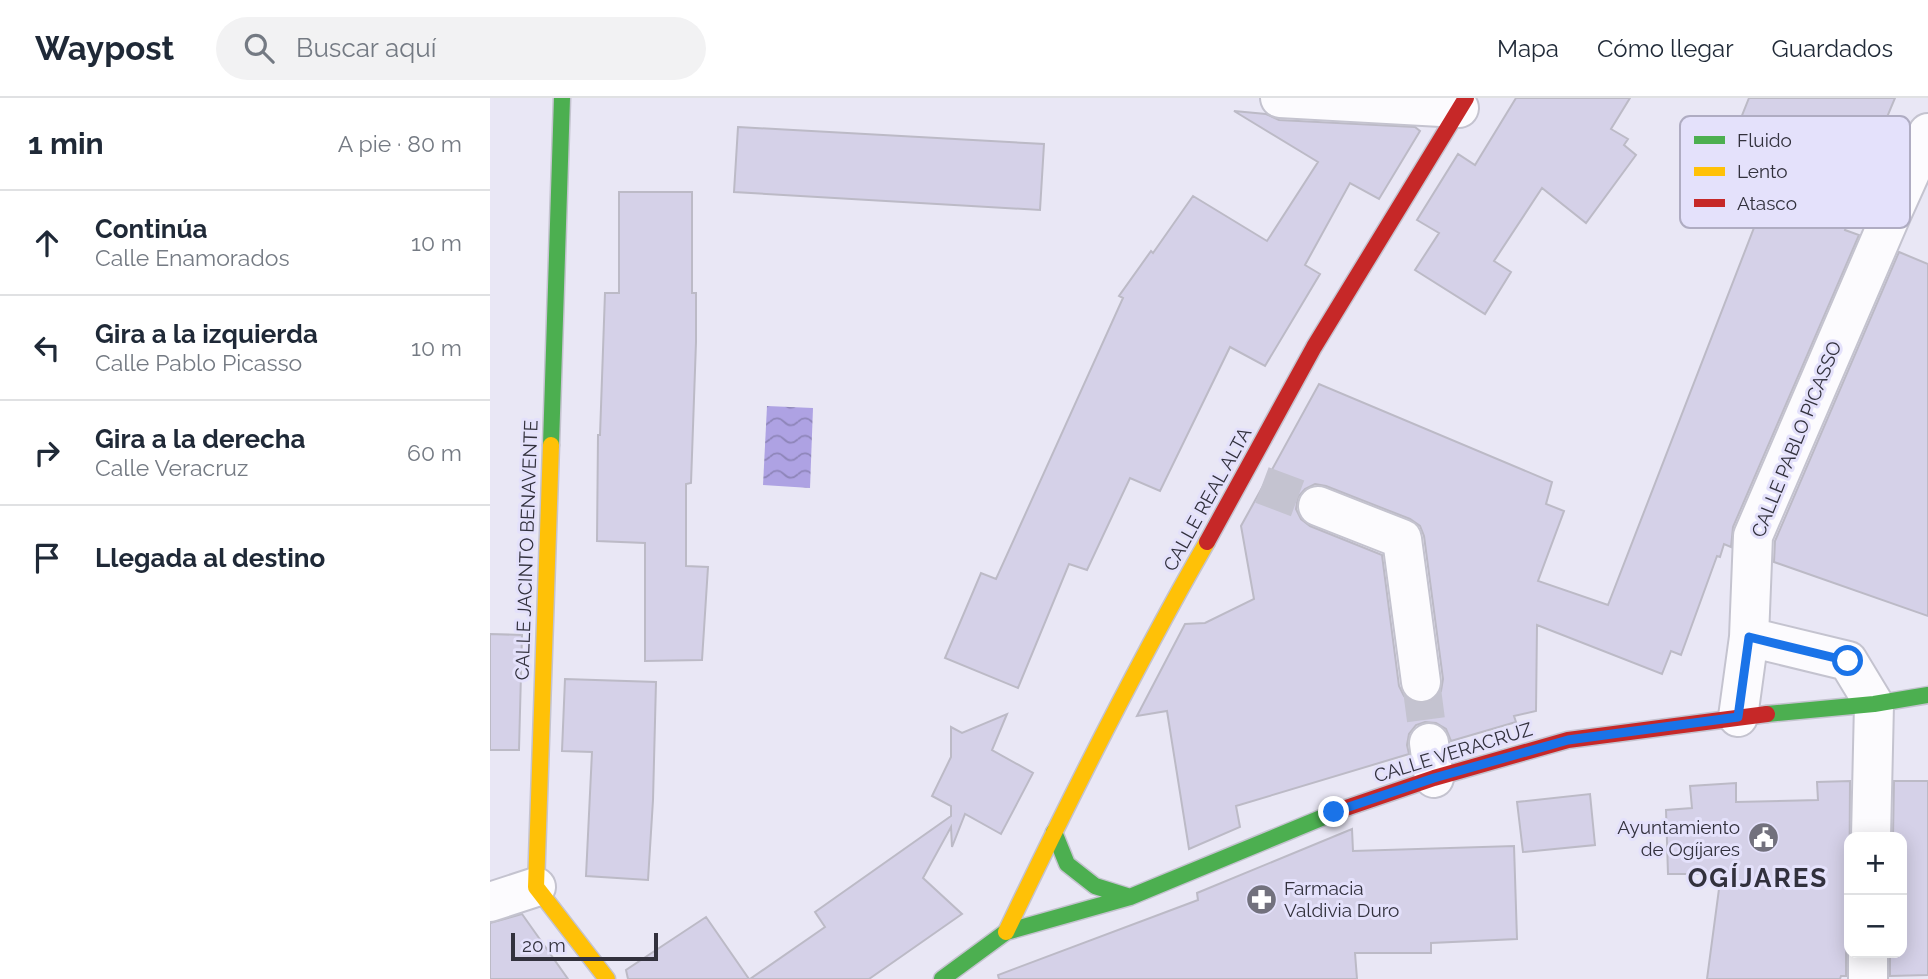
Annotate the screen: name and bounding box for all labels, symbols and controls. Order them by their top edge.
search box [216,17,706,80]
text: Waypost [35,29,174,68]
icon: search [240,29,278,67]
text: Buscar aquí [296,33,436,63]
text: Mapa [1497,34,1559,63]
text: Cómo llegar [1597,34,1734,63]
text: Guardados [1772,34,1893,63]
legend [1680,116,1910,228]
text: 1 min [28,126,104,161]
text: Fluido [1737,129,1792,151]
text: A pie · 80 m [338,130,462,157]
text: Lento [1737,160,1788,182]
text: Atasco [1737,192,1797,214]
text: Continúa [95,214,207,244]
icon: ahead [28,224,66,262]
text: 10 m [411,229,462,256]
text: Calle Enamorados [95,244,290,271]
text: Gira a la izquierda [95,319,318,349]
icon: left [28,329,66,367]
text: 10 m [411,334,462,361]
street label: CALLE PABLO PICASSO [1747,338,1845,540]
text: Calle Pablo Picasso [95,349,302,376]
street label: CALLE JACINTO BENAVENTE [510,419,542,681]
street label: CALLE REAL ALTA [1158,423,1256,575]
text: Gira a la derecha [95,424,305,454]
icon: right [28,434,66,472]
text: 60 m [407,439,462,466]
text: Calle Veracruz [95,454,248,481]
icon: arrive [28,539,66,577]
text: Llegada al destino [95,543,325,573]
route start [1832,645,1863,676]
street label: CALLE VERACRUZ [1371,717,1535,787]
route end [1318,796,1349,827]
place label: Ayuntamiento de Ogíjares [1617,816,1740,860]
public building icon: Ayuntamiento de Ogíjares [1746,821,1780,855]
map controls [1844,832,1907,958]
button: + [1844,832,1907,895]
district label: OGÍJARES [1688,863,1828,893]
place label: Farmacia Valdivia Duro [1284,877,1399,921]
pharmacy icon: Farmacia Valdivia Duro [1244,882,1278,916]
button: − [1844,895,1907,958]
scale bar [511,930,658,962]
text: 20 m [522,934,566,956]

